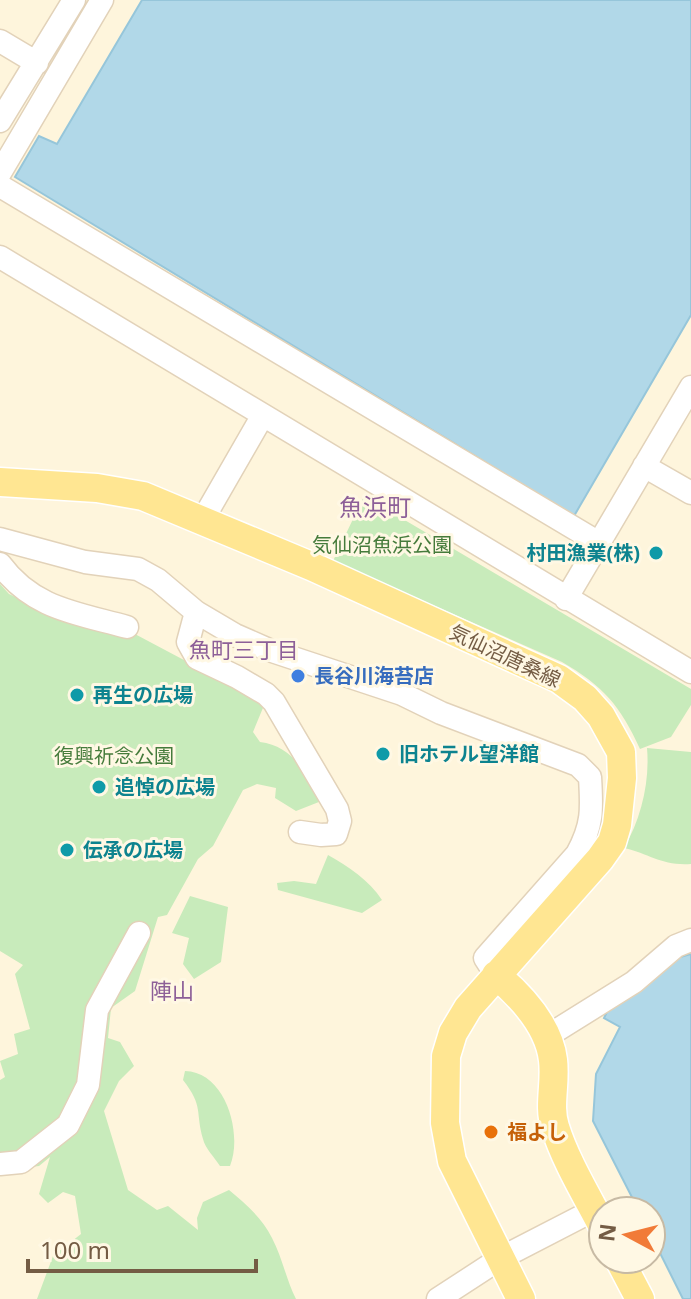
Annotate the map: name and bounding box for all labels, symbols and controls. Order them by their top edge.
district label: 魚浜町 [339,490,411,523]
park label: 気仙沼魚浜公園 [312,531,452,558]
place label: 村田漁業(株) [526,539,640,566]
marker: 村田漁業(株) [647,544,665,562]
street label: 気仙沼唐桑線 [445,618,565,693]
district label: 魚町三丁目 [189,634,299,664]
place label: 長谷川海苔店 [314,662,434,689]
marker: 長谷川海苔店 [289,667,307,685]
place label: 再生の広場 [93,681,193,708]
marker: 再生の広場 [68,686,86,704]
place label: 旧ホテル望洋館 [399,740,539,767]
park label: 復興祈念公園 [54,742,174,769]
marker: 旧ホテル望洋館 [374,745,392,763]
place label: 追悼の広場 [115,773,215,800]
marker: 追悼の広場 [90,778,108,796]
place label: 伝承の広場 [83,836,183,863]
marker: 伝承の広場 [58,841,76,859]
district label: 陣山 [150,975,194,1005]
place label: 福よし [507,1118,567,1145]
marker: 福よし [482,1123,500,1141]
north arrow [587,1195,667,1275]
text: N [590,1222,622,1243]
scale bar [28,1223,256,1273]
text: 100 m [40,1233,110,1266]

